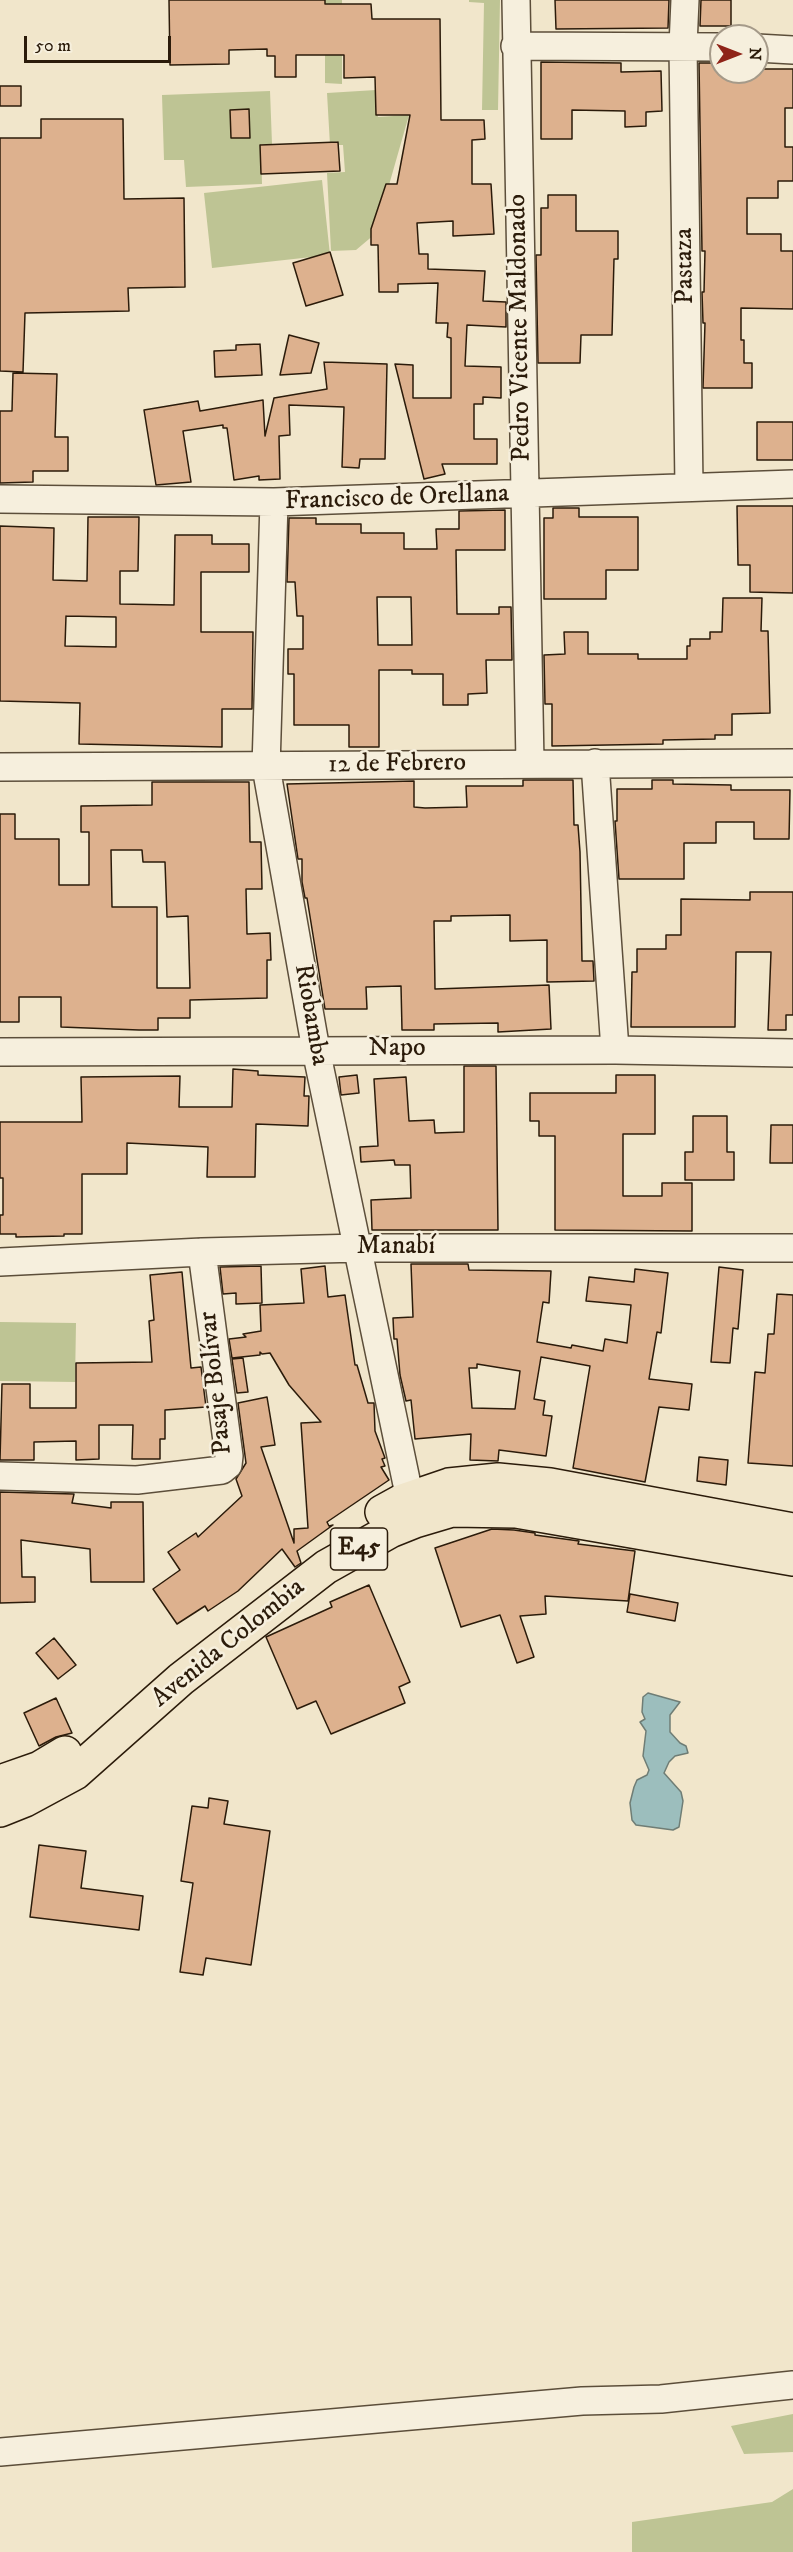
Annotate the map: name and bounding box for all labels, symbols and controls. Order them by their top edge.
scale bar [27,24,174,62]
north arrow [709,24,769,84]
text: 50 m [35,35,71,57]
text: N [745,47,765,61]
street label: Pedro Vicente Maldonado [503,194,539,462]
street label: Pastaza [670,227,702,305]
street label: Francisco de Orellana [284,479,510,519]
street label: 12 de Febrero [328,748,466,782]
street label: Riobamba [286,962,334,1068]
street label: Napo [368,1034,426,1066]
street label: Manabí [357,1232,435,1264]
street label: Pasaje Bolívar [194,1310,240,1456]
road number: E45 [330,1528,388,1570]
street label: Avenida Colombia [146,1573,312,1715]

